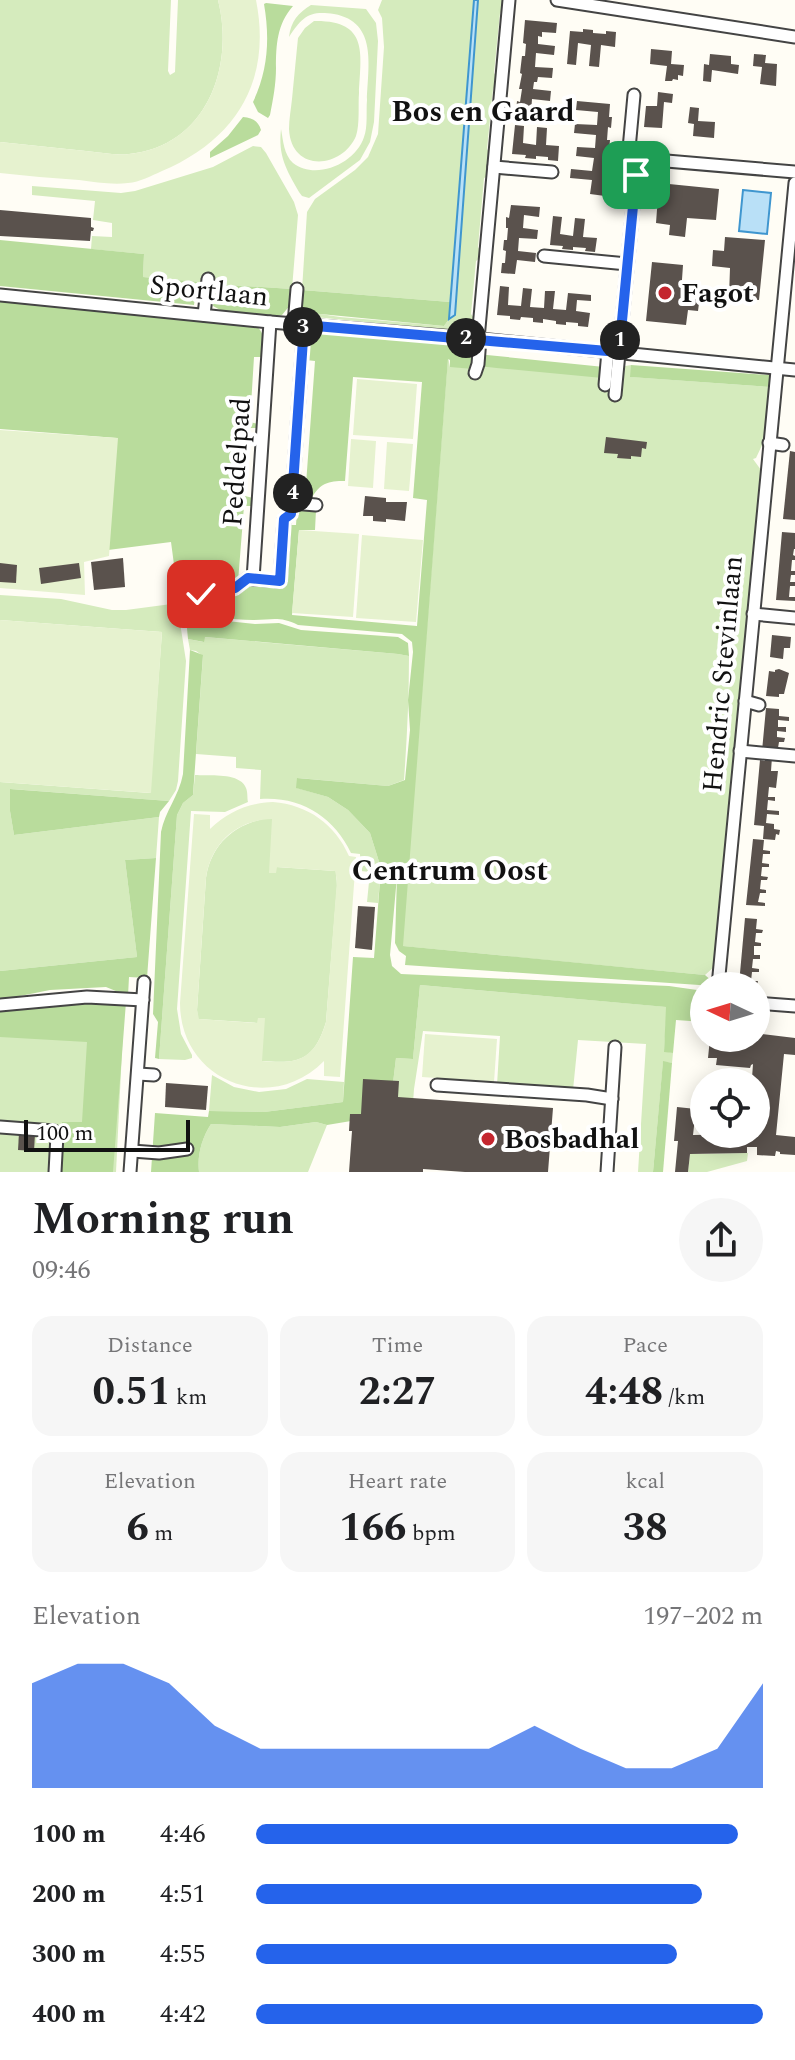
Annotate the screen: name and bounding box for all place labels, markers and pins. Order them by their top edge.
pin [602,141,670,209]
place label: Fagot [681,272,754,315]
marker: Fagot [656,284,674,302]
pin: 3 [283,307,323,347]
pin: 2 [446,318,486,358]
pin: 1 [600,320,640,360]
pin: 4 [273,473,313,513]
pin [167,560,235,628]
place label: Bosbadhal [504,1118,639,1161]
marker: Bosbadhal [479,1130,497,1148]

